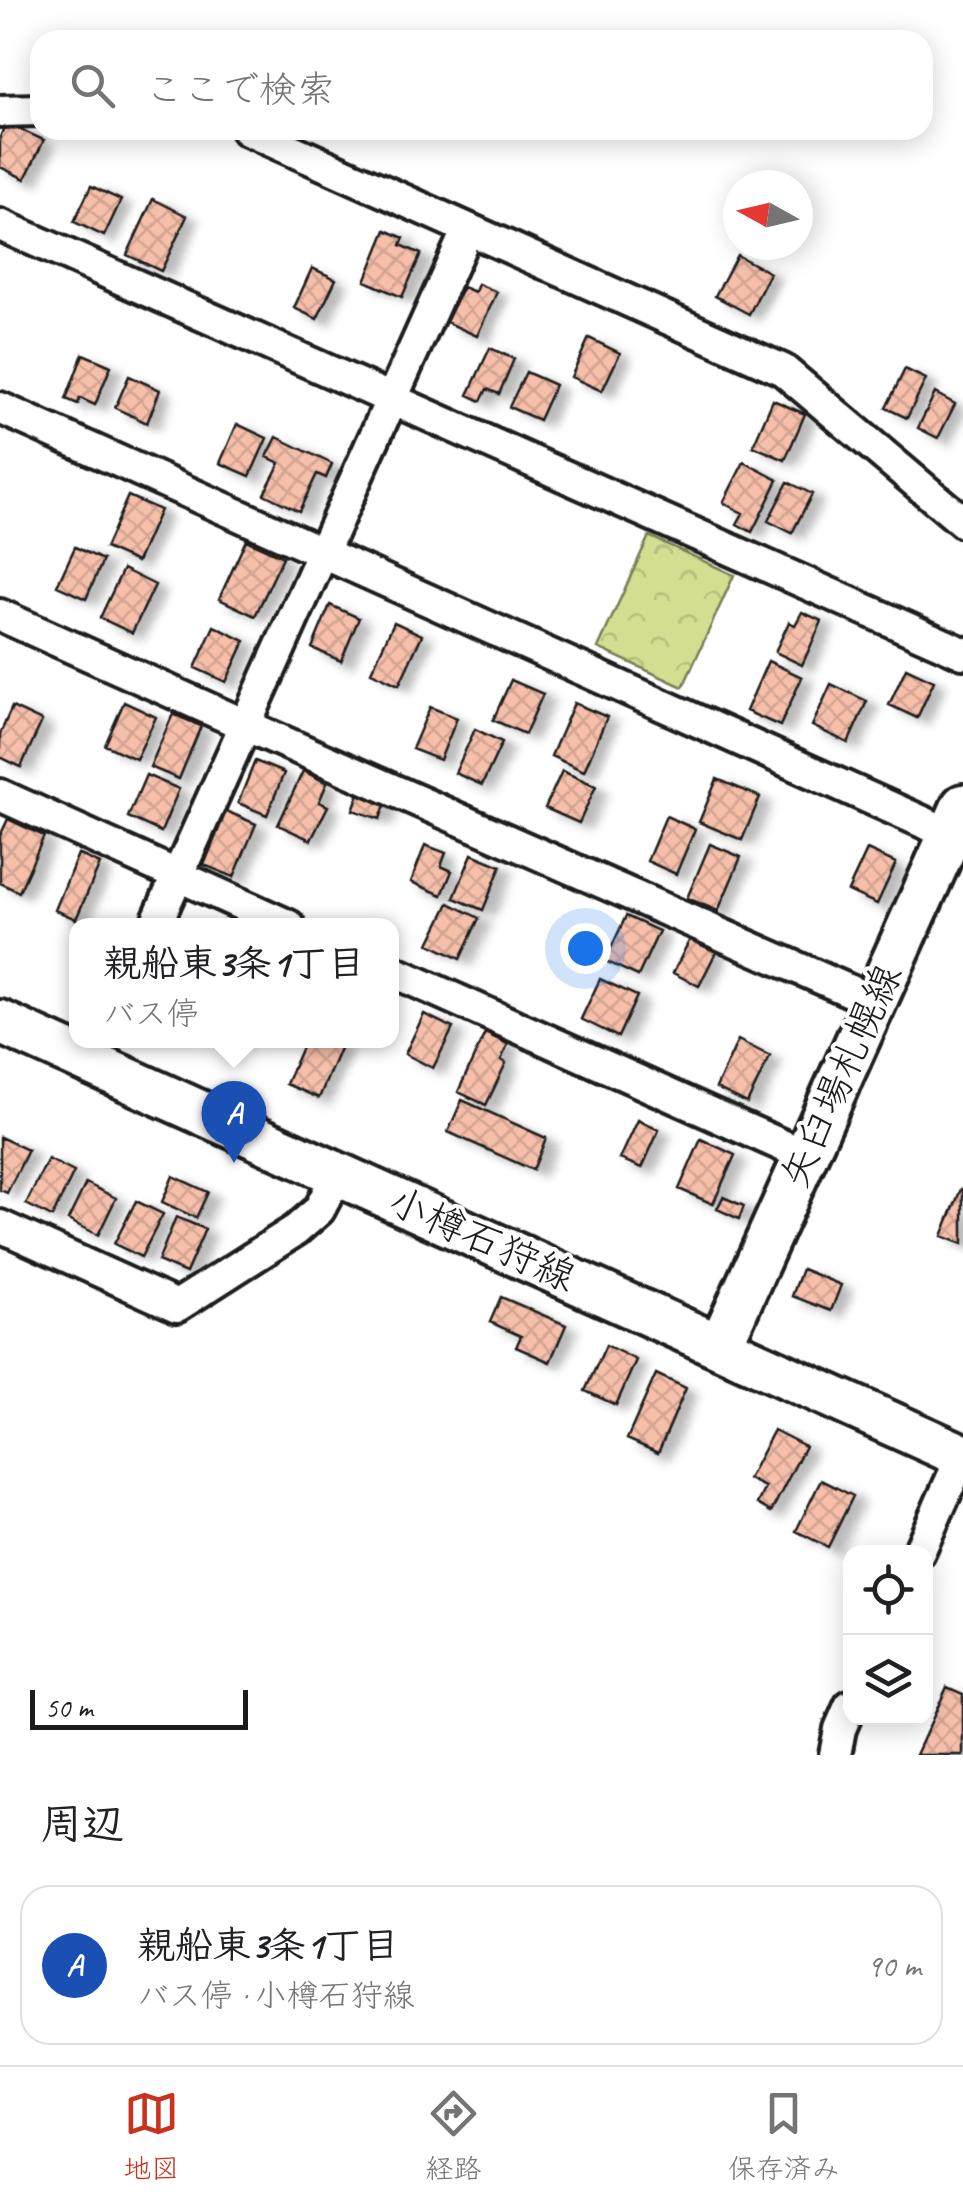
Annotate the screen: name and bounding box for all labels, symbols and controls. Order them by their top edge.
search box [30,30,933,140]
icon: search [65,58,120,113]
text: ここで検索 [145,66,335,113]
north arrow [723,170,813,260]
popup [69,918,399,1048]
your location [560,923,611,974]
text: 親船東3条1丁目 [103,940,365,987]
street label: 矢臼場札幌線 [769,956,913,1196]
text: バス停 [103,993,199,1034]
pin: A [202,1080,266,1163]
street label: 小樽石狩線 [380,1175,584,1303]
map controls [843,1545,933,1725]
button: locate [843,1545,933,1635]
button: layers [843,1635,933,1725]
scale bar [30,1685,248,1730]
text: 50 m [45,1690,93,1725]
text: 周辺 [40,1798,124,1851]
text: 親船東3条1丁目 [137,1922,399,1969]
text: A [66,1945,83,1986]
text: 90 m [867,1945,921,1986]
text: バス停 · 小樽石狩線 [137,1975,414,2016]
tab: 地図 [123,2086,179,2186]
tab: 経路 [425,2086,482,2186]
tab: 保存済み [728,2086,840,2186]

